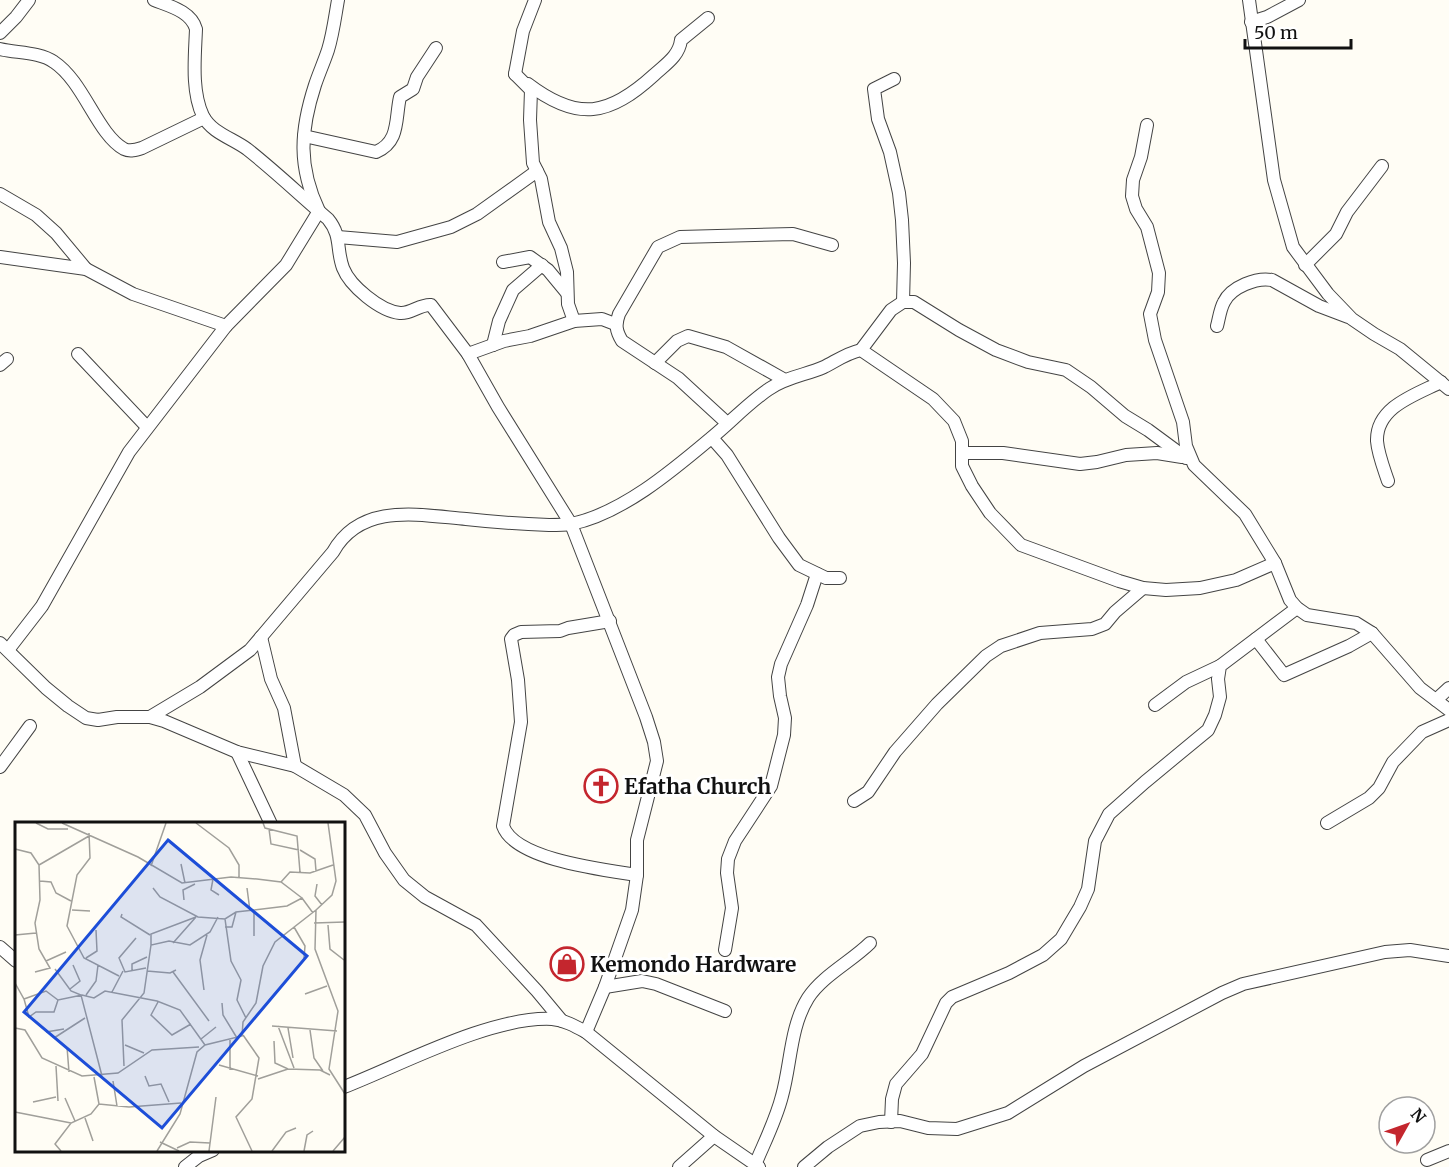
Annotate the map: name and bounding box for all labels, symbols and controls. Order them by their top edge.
scale bar [1245,12,1352,50]
text: 50 m [1254,21,1298,44]
church icon: Efatha Church [583,768,619,804]
place label: Efatha Church [624,773,771,800]
inset map [15,822,345,1152]
shop icon: Kemondo Hardware [549,946,585,982]
place label: Kemondo Hardware [590,951,796,978]
north arrow [1377,1095,1437,1155]
text: N [1407,1104,1430,1127]

